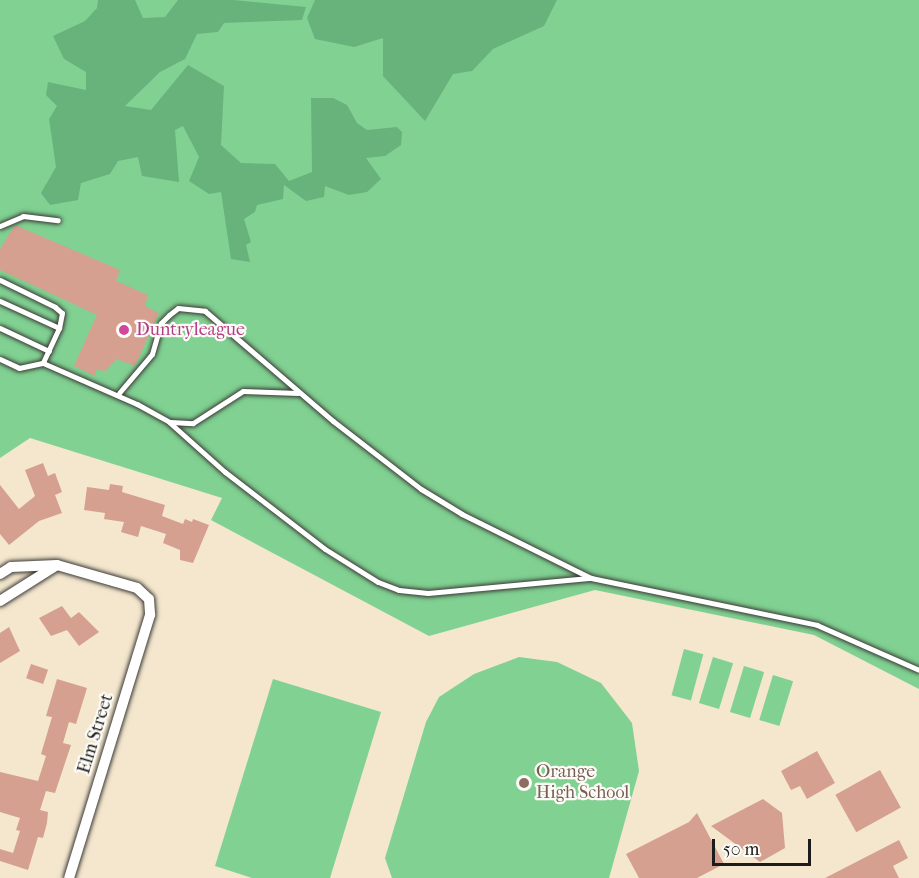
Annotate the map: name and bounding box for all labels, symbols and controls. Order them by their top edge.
place label: Duntryleague [136,319,245,341]
marker: Duntryleague [117,323,131,337]
street label: Elm Street [74,691,118,777]
place label: Orange High School [536,762,629,804]
marker: Orange High School [517,776,531,790]
scale bar [715,827,814,865]
text: 50 m [723,839,759,860]

